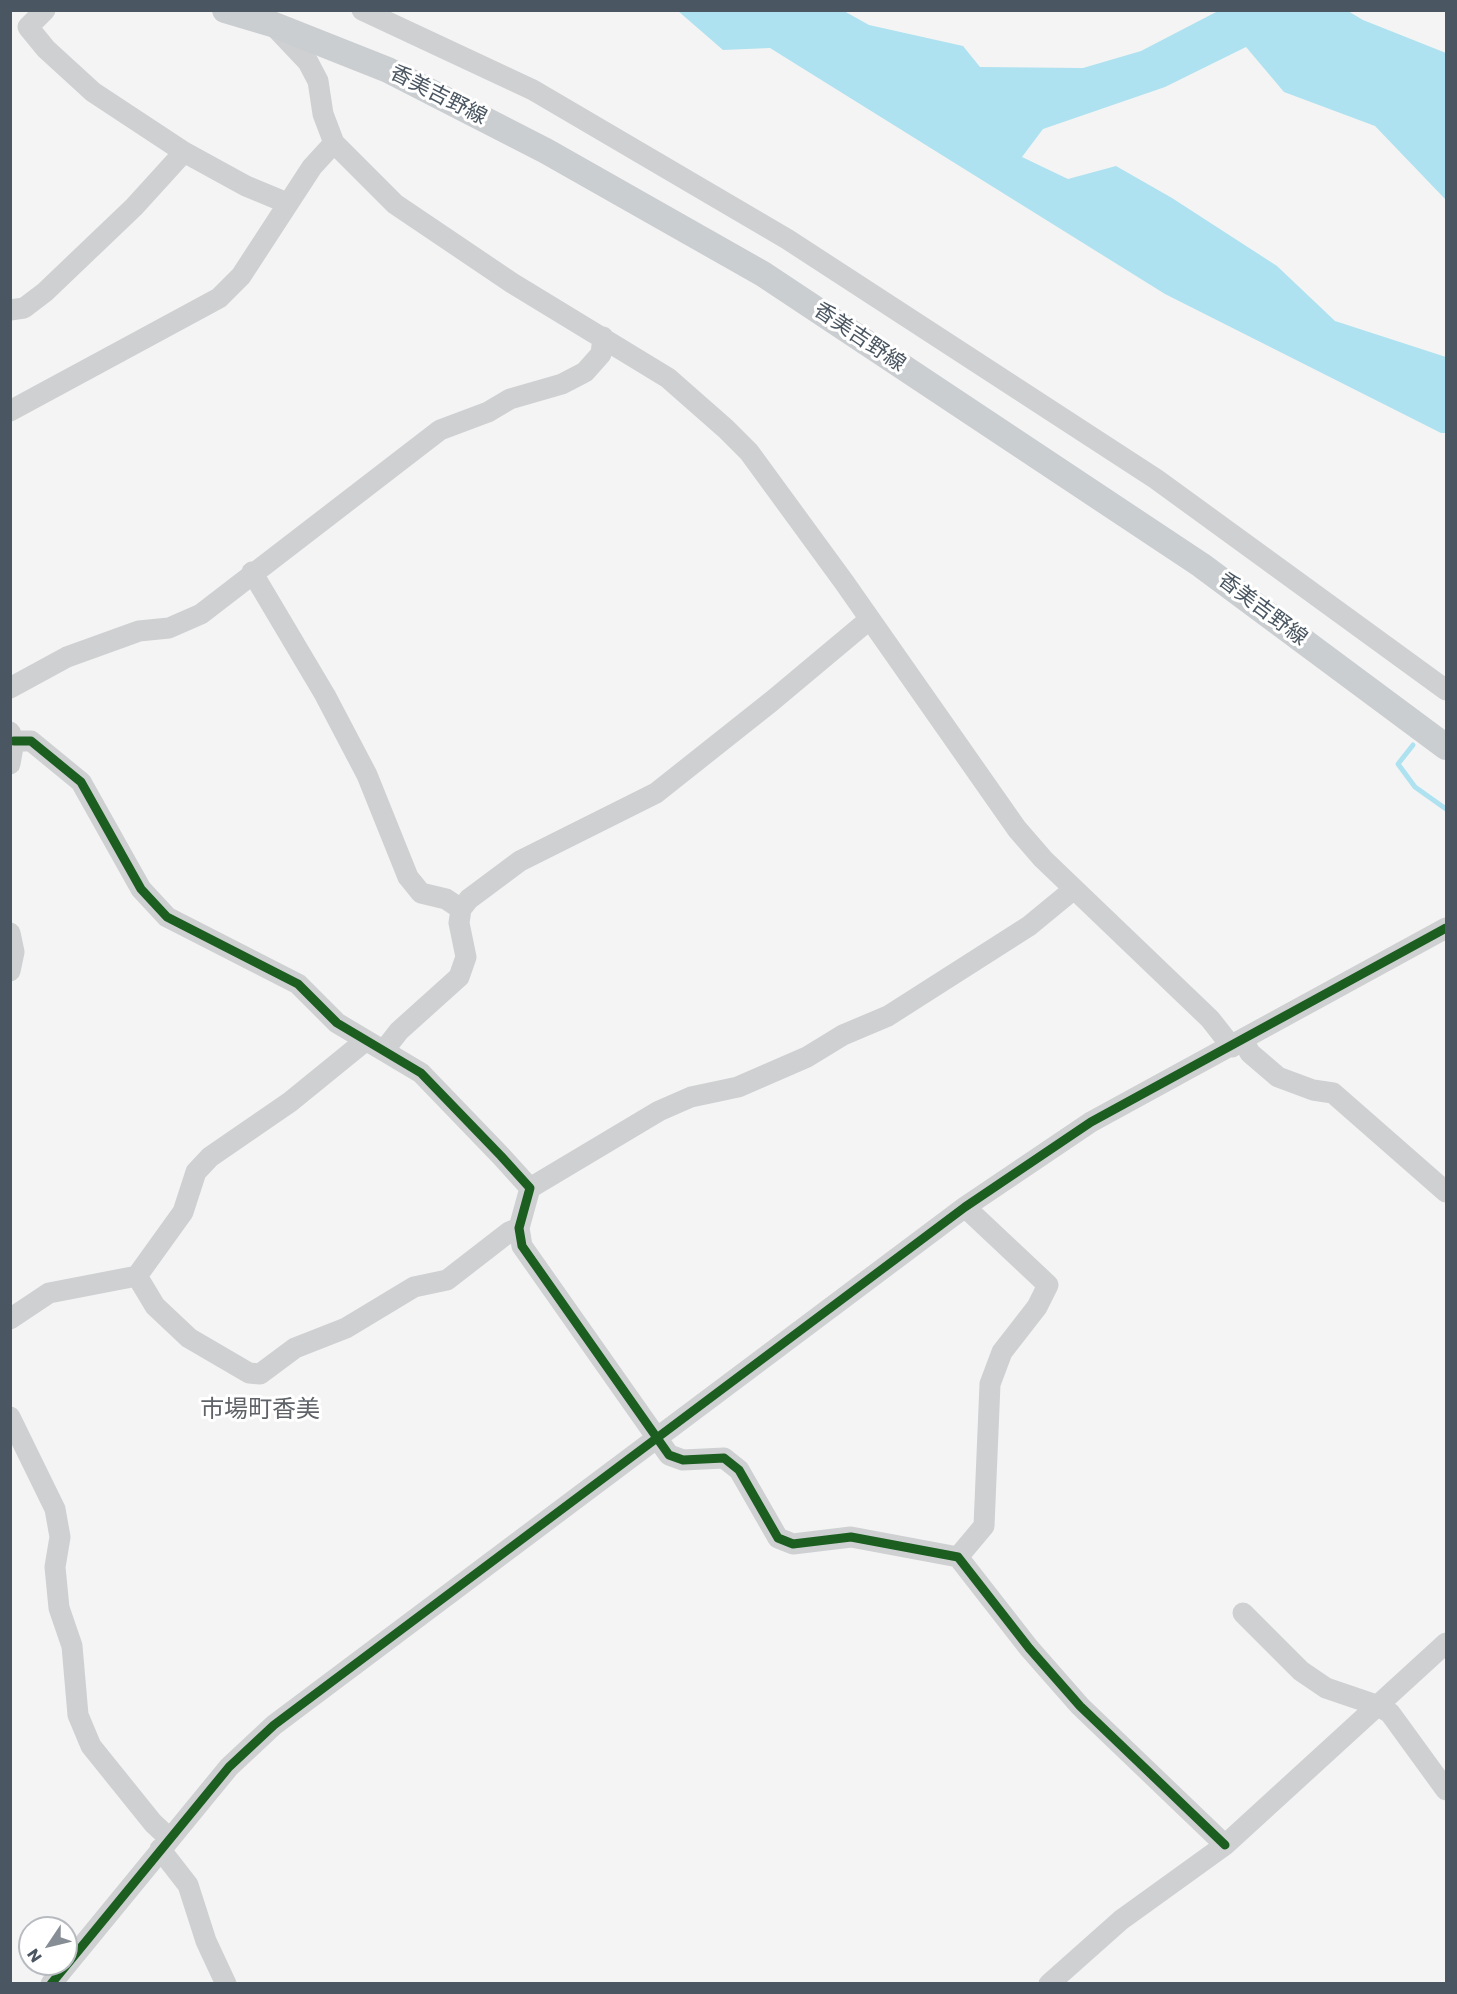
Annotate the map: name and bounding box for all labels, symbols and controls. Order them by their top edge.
street label: 香美吉野線 [386,61,490,131]
street label: 香美吉野線 [808,298,910,378]
street label: 香美吉野線 [1212,568,1312,652]
district label: 市場町香美 [200,1397,320,1425]
north arrow [18,1916,78,1976]
text: N [22,1944,47,1967]

